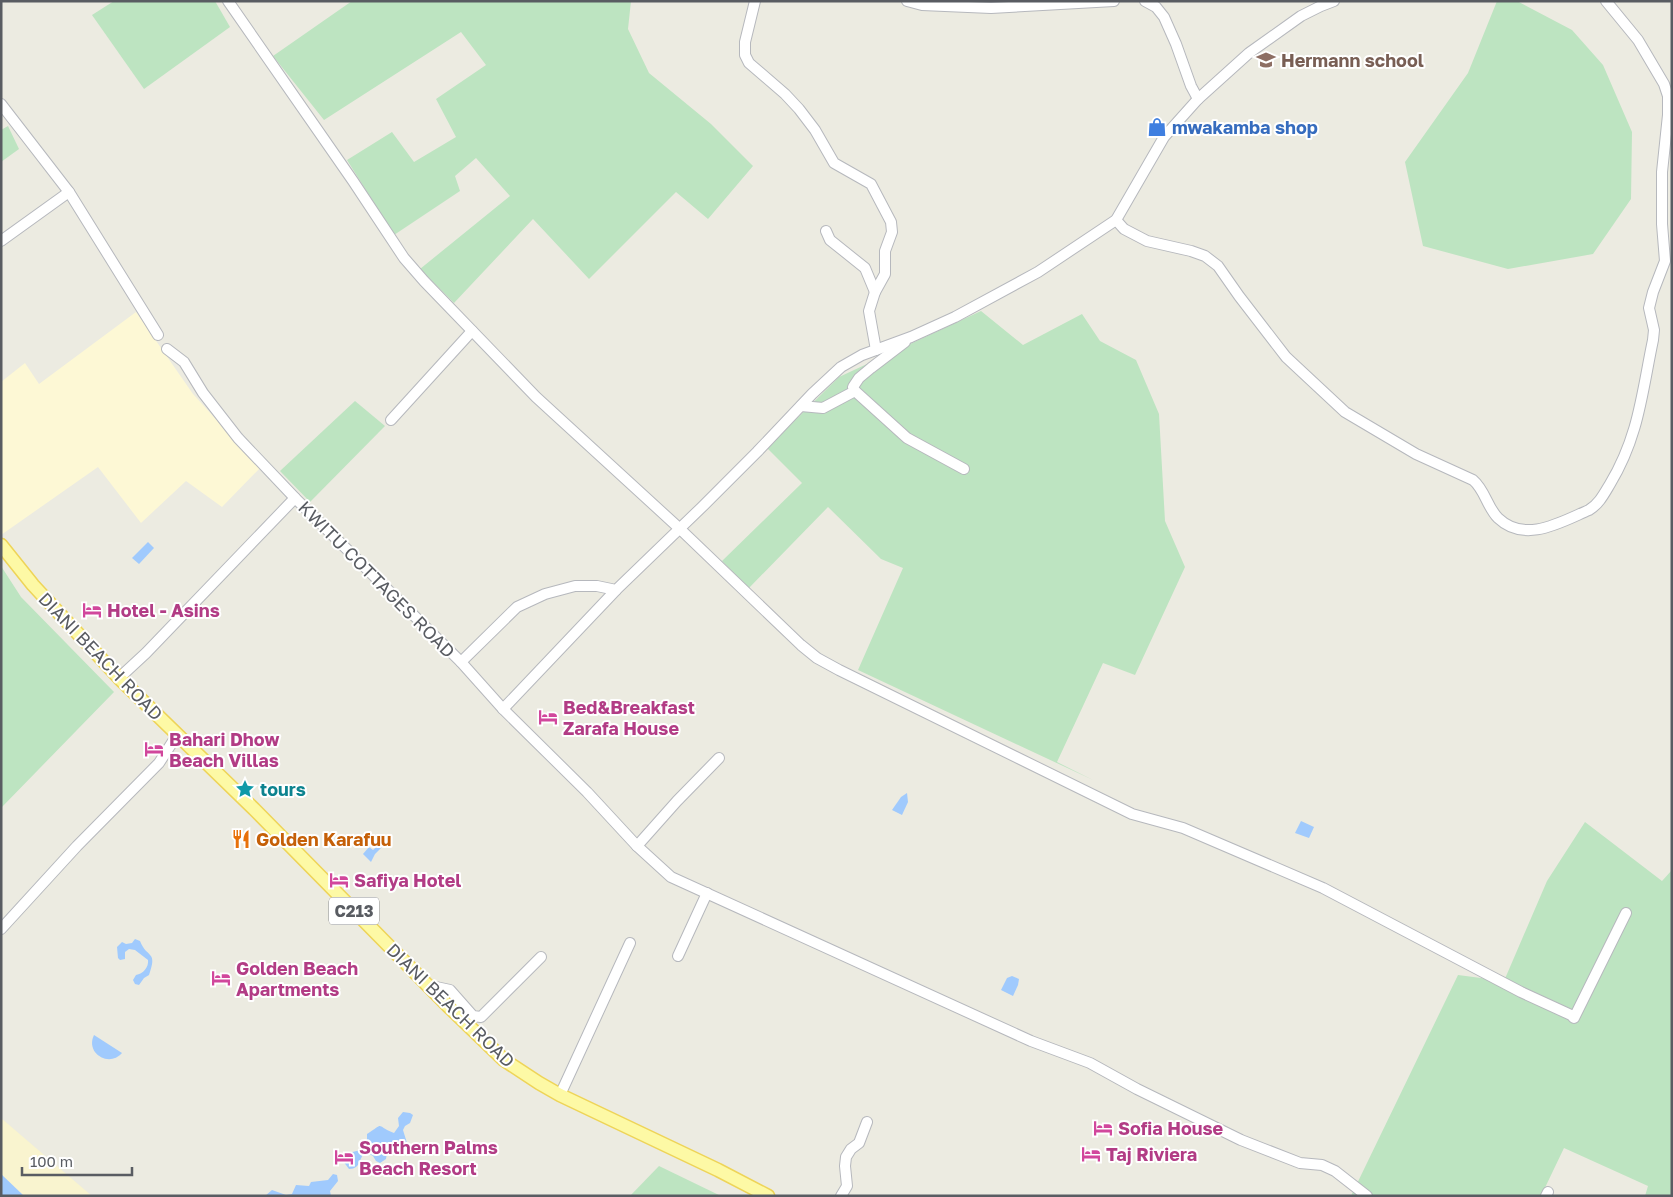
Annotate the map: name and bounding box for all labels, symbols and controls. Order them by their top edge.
school or university icon: Hermann school [1255,49,1277,71]
place label: Hermann school [1281,49,1424,71]
shop icon: mwakamba shop [1146,116,1168,138]
place label: mwakamba shop [1172,116,1318,138]
street label: KWITU COTTAGES ROAD [294,496,460,662]
street label: DIANI BEACH ROAD [34,588,168,724]
hotel icon: Hotel - Asins [81,599,103,621]
place label: Hotel - Asins [107,599,220,621]
place label: Bed&Breakfast Zarafa House [563,696,695,739]
hotel icon: Bed&Breakfast Zarafa House [537,706,559,728]
place label: Bahari Dhow Beach Villas [169,728,279,771]
hotel icon: Bahari Dhow Beach Villas [143,738,165,760]
place icon: tours [234,778,256,800]
place label: tours [260,778,306,800]
restaurant icon: Golden Karafuu [230,828,252,850]
place label: Golden Karafuu [256,828,392,850]
hotel icon: Safiya Hotel [328,869,350,891]
place label: Safiya Hotel [354,869,461,891]
road number: C213 [329,898,379,924]
street label: DIANI BEACH ROAD [383,938,519,1072]
place label: Golden Beach Apartments [236,957,358,1000]
hotel icon: Golden Beach Apartments [210,967,232,989]
hotel icon: Sofia House [1092,1117,1114,1139]
place label: Sofia House [1118,1117,1223,1139]
place label: Southern Palms Beach Resort [359,1136,498,1179]
hotel icon: Taj Riviera [1080,1143,1102,1165]
place label: Taj Riviera [1106,1143,1197,1165]
scale bar [22,1144,132,1176]
hotel icon: Southern Palms Beach Resort [333,1146,355,1168]
text: 100 m [30,1152,73,1170]

